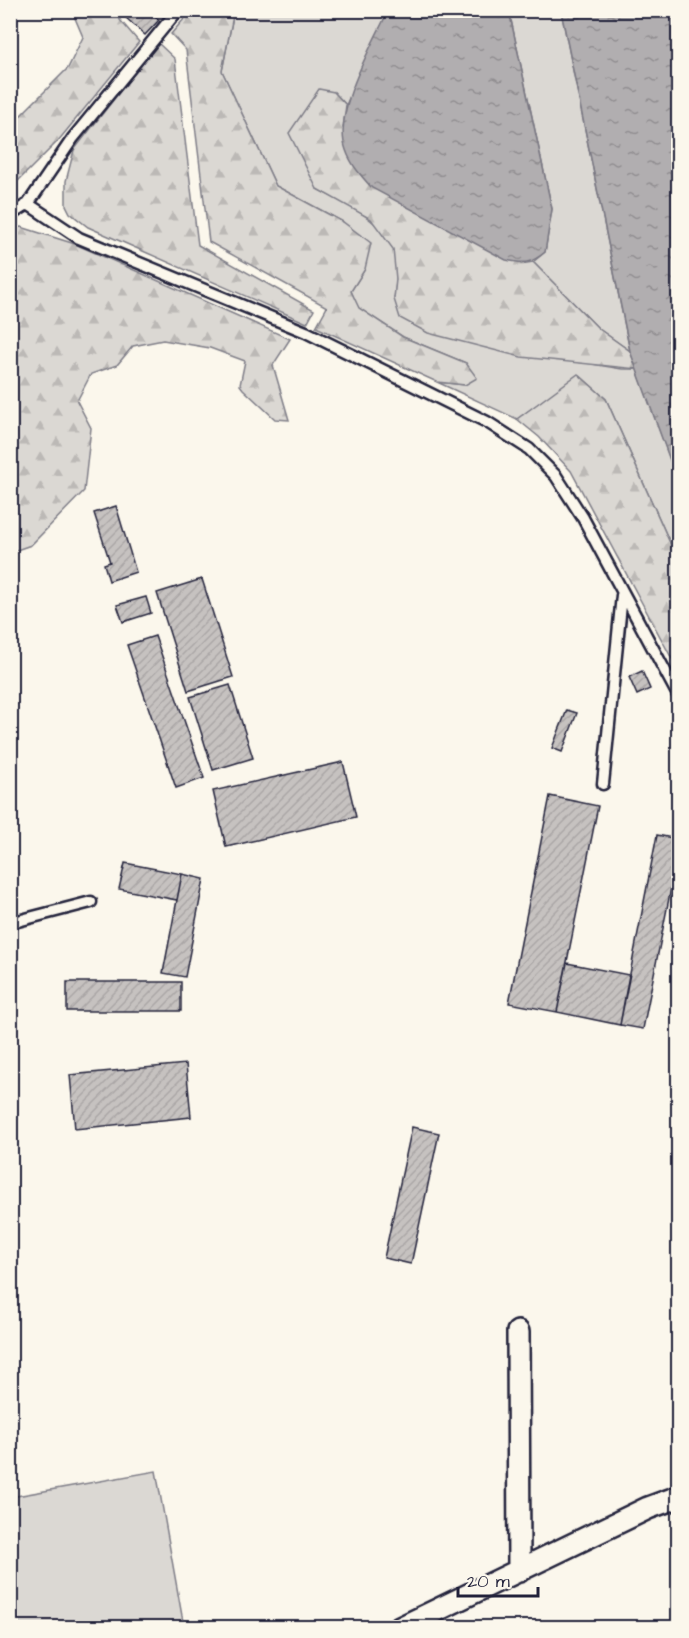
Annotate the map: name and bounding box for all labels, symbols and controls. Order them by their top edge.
scale bar [458,1560,538,1598]
text: 20 m [467,1569,510,1594]

